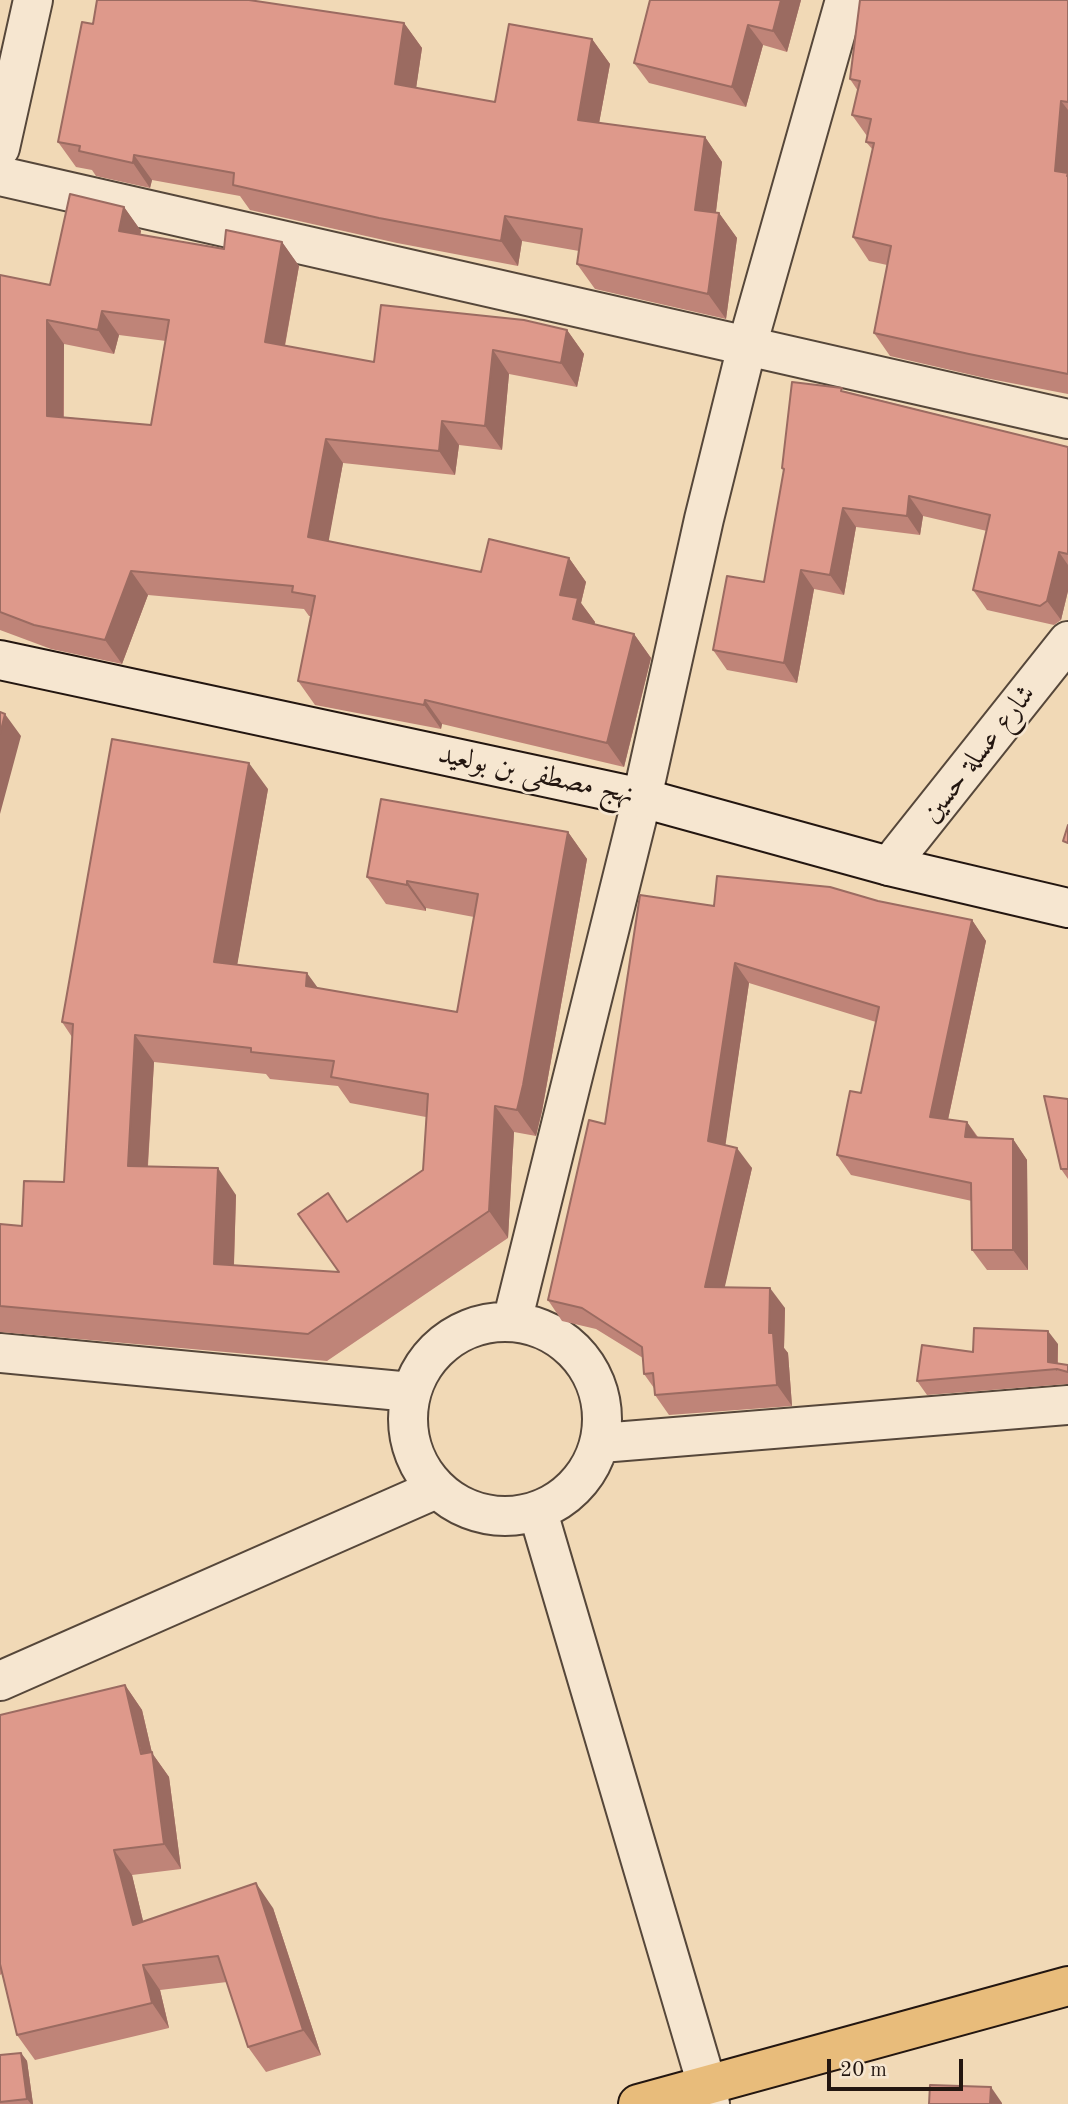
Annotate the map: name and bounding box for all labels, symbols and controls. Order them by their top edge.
street label: شارع عسلة حسين [915,678,1043,830]
street label: نهج مصطفى بن بولعيد [435,738,637,812]
scale bar [830,2044,967,2088]
text: 20 m [840,2060,887,2081]

